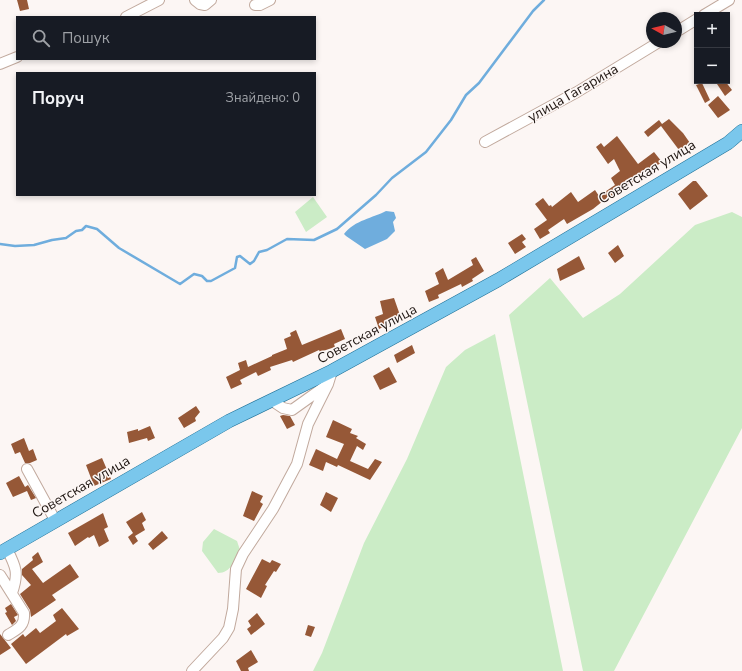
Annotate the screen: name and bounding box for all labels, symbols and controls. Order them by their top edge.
north arrow [646,12,682,48]
map controls [694,12,730,84]
button: + [694,12,730,48]
search box [16,16,316,60]
icon: search [30,27,52,49]
text: Пошук [62,28,110,48]
button: − [694,48,730,84]
street label: улица Гагарина [524,59,622,127]
text: Поруч [32,87,84,110]
text: Знайдено: 0 [226,89,300,107]
street label: Советская улица [595,135,699,209]
street label: Советская улица [314,300,420,368]
street label: Советская улица [28,451,134,523]

